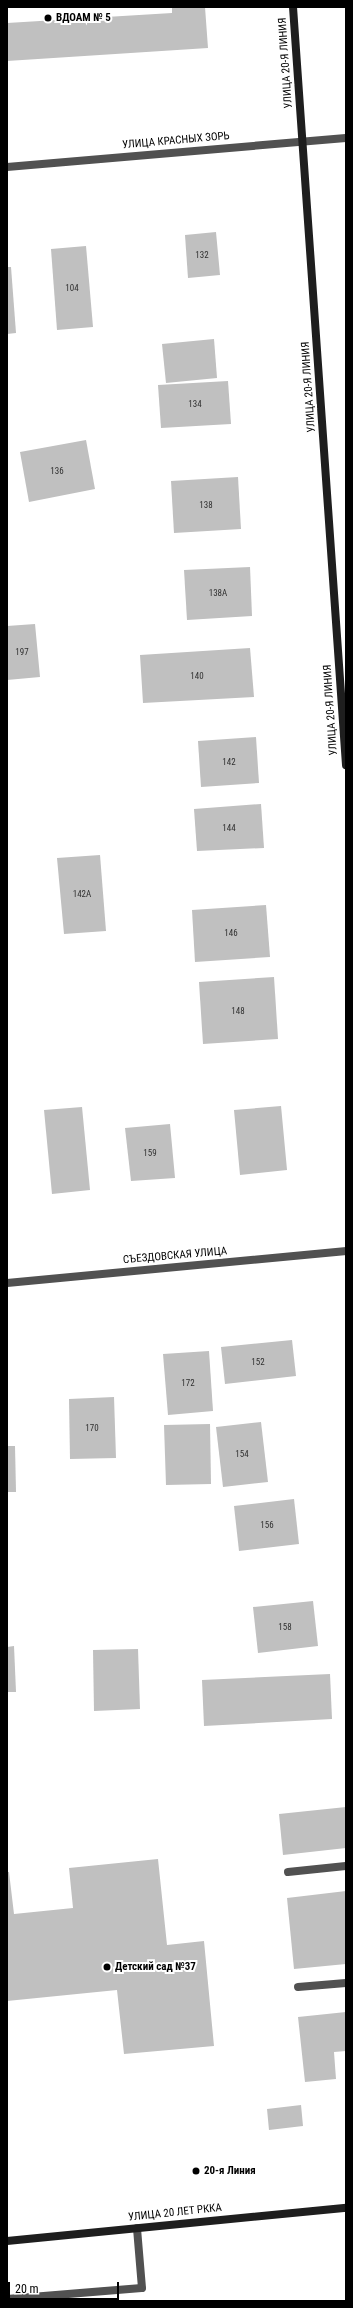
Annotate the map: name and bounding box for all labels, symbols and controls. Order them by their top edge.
place label: ВДОАМ № 5 [56,11,111,25]
marker: ВДОАМ № 5 [43,13,53,23]
street label: УЛИЦА 20-Я ЛИНИЯ [276,17,296,109]
street label: УЛИЦА КРАСНЫХ ЗОРЬ [122,130,230,152]
house number: 132 [195,250,209,260]
house number: 104 [65,283,79,293]
street label: УЛИЦА 20-Я ЛИНИЯ [299,341,319,433]
house number: 134 [188,399,202,409]
house number: 136 [50,466,64,476]
house number: 138 [199,500,213,510]
house number: 138А [209,588,227,598]
house number: 197 [15,647,29,657]
street label: УЛИЦА 20-Я ЛИНИЯ [321,664,341,756]
house number: 140 [190,671,204,681]
house number: 142 [222,757,236,767]
house number: 144 [222,823,236,833]
house number: 142А [73,889,91,899]
house number: 146 [224,928,238,938]
house number: 148 [231,1006,245,1016]
house number: 159 [143,1148,157,1158]
street label: СЪЕЗДОВСКАЯ УЛИЦА [122,1245,228,1267]
house number: 152 [251,1357,265,1367]
house number: 172 [181,1378,195,1388]
house number: 170 [85,1423,99,1433]
house number: 154 [235,1449,249,1459]
house number: 156 [260,1520,274,1530]
house number: 158 [278,1622,292,1632]
place label: Детский сад №37 [115,1960,196,1974]
marker: Детский сад №37 [102,1962,112,1972]
place label: 20-я Линия [204,2164,256,2178]
marker: 20-я Линия [191,2166,201,2176]
street label: УЛИЦА 20 ЛЕТ РККА [128,2202,222,2224]
scale bar [10,2274,121,2300]
text: 20 m [15,2282,39,2296]

